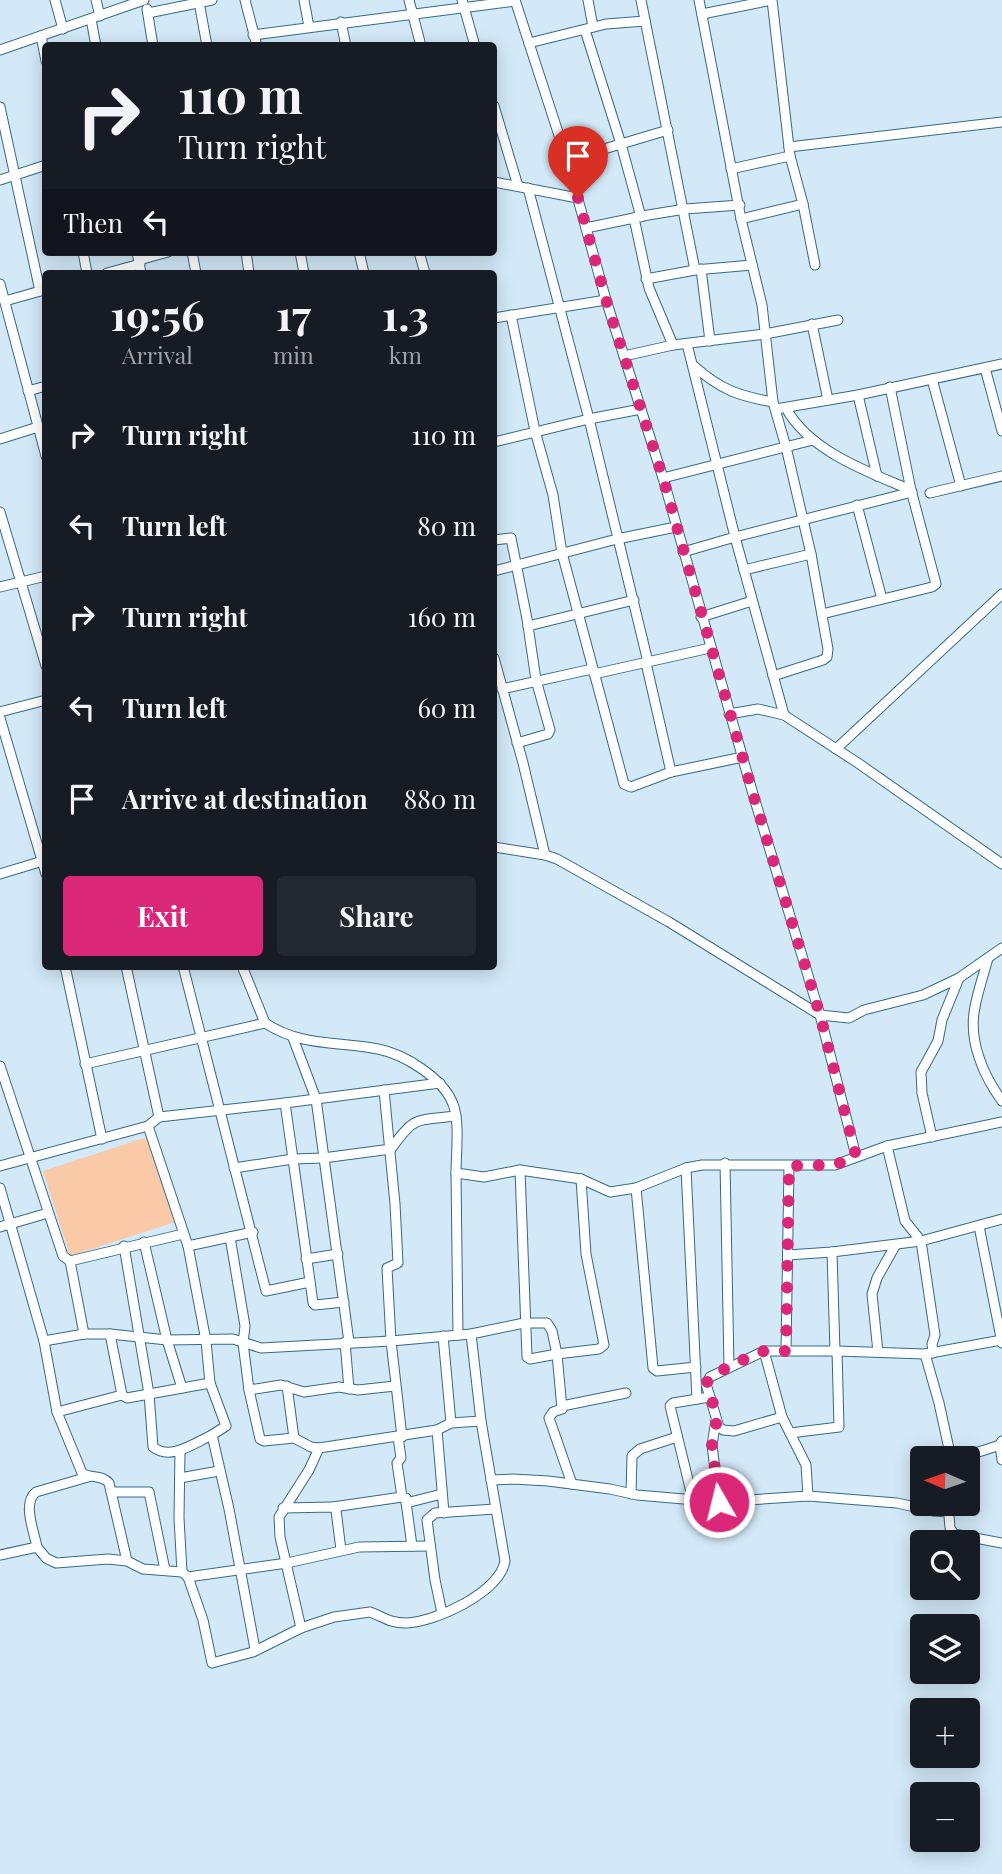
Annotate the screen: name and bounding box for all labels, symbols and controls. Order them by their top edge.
text: 110 m [178,61,303,126]
icon: right [63,70,154,161]
text: Turn right [178,124,326,167]
pin [548,126,608,198]
icon: arrive [559,137,597,175]
icon: left [137,203,175,241]
text: Then [63,205,123,240]
text: 19:56 [110,286,205,342]
text: 17 [276,286,311,342]
text: 1.3 [382,286,429,342]
text: Arrival [122,339,193,370]
text: min [273,339,314,370]
text: km [389,339,422,370]
icon: right [63,416,101,454]
text: Turn right [122,417,248,452]
text: 110 m [412,417,476,452]
icon: left [63,507,101,545]
text: Turn left [122,508,227,543]
text: 80 m [417,508,476,543]
icon: right [63,598,101,636]
text: Turn right [122,599,248,634]
text: 160 m [408,599,476,634]
icon: left [63,689,101,727]
text: Turn left [122,690,227,725]
text: 60 m [417,690,476,725]
icon: arrive [63,780,101,818]
text: Arrive at destination [122,781,368,816]
text: 880 m [404,781,476,816]
button: Exit [63,876,263,956]
button: Share [277,876,476,956]
north arrow [910,1446,980,1516]
map controls [910,1446,980,1852]
position arrow [682,1465,756,1539]
button: search [910,1530,980,1600]
button: layers [910,1614,980,1684]
button: + [910,1698,980,1768]
button: − [910,1782,980,1852]

